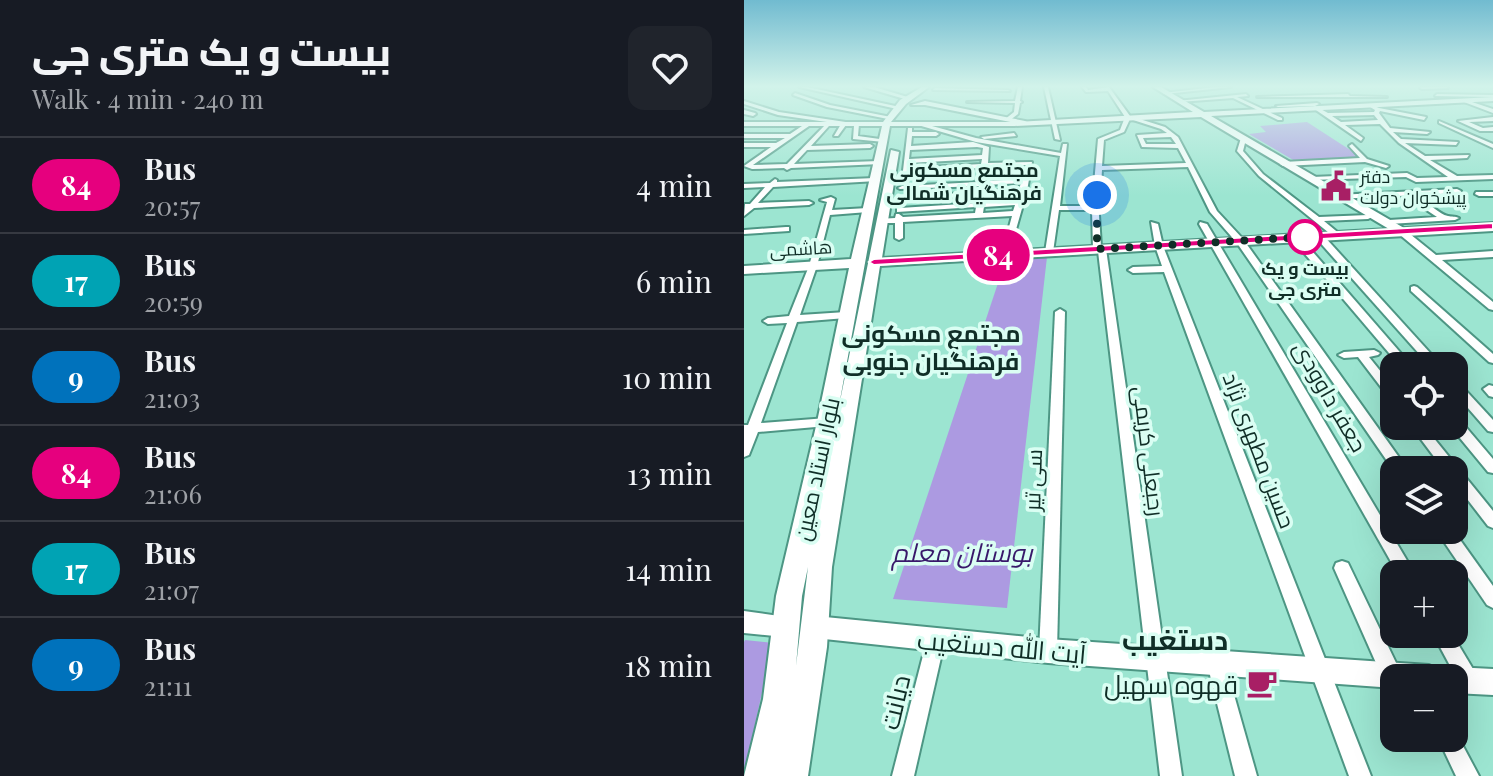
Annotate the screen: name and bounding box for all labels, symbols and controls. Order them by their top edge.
text: بیست و یک متری جی [32,25,391,76]
button: heart [628,26,712,110]
text: Walk · 4 min · 240 m [32,81,264,116]
text: Bus [144,148,196,188]
district label: مجتمع مسکونی فرهنگیان شمالی [886,155,1042,205]
place label: دفتر پیشخوان دولت [1359,164,1467,210]
text: 4 min [636,165,712,205]
text: 84 [61,166,91,203]
public building icon: دفتر پیشخوان دولت [1319,169,1353,203]
your location [1077,175,1117,215]
text: 20:57 [144,188,200,223]
marker: بیست و یک متری جی [1288,220,1322,254]
line badge: 84 [962,229,1034,281]
street label: هاشمی [769,234,833,262]
text: 84 [983,236,1013,273]
text: Bus [144,244,196,284]
place label: بیست و یک متری جی [1261,256,1349,301]
text: 6 min [636,261,712,301]
text: 17 [64,262,88,299]
text: 20:59 [144,284,203,319]
district label: مجتمع مسکونی فرهنگیان جنوبی [841,316,1021,376]
street label: جعفر داوودی [1287,335,1375,457]
text: Bus [144,340,196,380]
map controls [1380,352,1468,752]
button: locate [1380,352,1468,440]
text: 10 min [622,357,712,397]
text: 9 [68,358,84,395]
street label: حسین مطهری نژاد [1217,368,1303,532]
text: 21:03 [144,380,200,415]
street label: رجبعلی کریمی [1127,384,1173,518]
street label: بلوار استاد معین [786,395,846,543]
text: Bus [144,436,196,476]
street label: سی تیر [1016,448,1048,514]
text: 13 min [627,453,712,493]
text: 84 [61,454,91,491]
button: layers [1380,456,1468,544]
text: 21:06 [144,476,202,511]
text: Bus [144,532,196,572]
park label: بوستان معلم [890,534,1035,571]
text: 14 min [625,549,712,589]
text: 17 [64,550,88,587]
button: + [1380,560,1468,648]
text: 21:07 [144,572,199,607]
district label: دستغیب [1122,620,1228,657]
street label: آیت الله دستغیب [916,621,1088,671]
text: Bus [144,628,196,668]
text: 18 min [624,645,712,685]
text: 9 [68,646,84,683]
button: − [1380,664,1468,752]
place label: قهوه سهیل [1104,666,1238,701]
cafe icon: قهوه سهیل [1245,666,1279,700]
text: 21:11 [144,668,192,703]
street label: دیانت [871,671,917,733]

